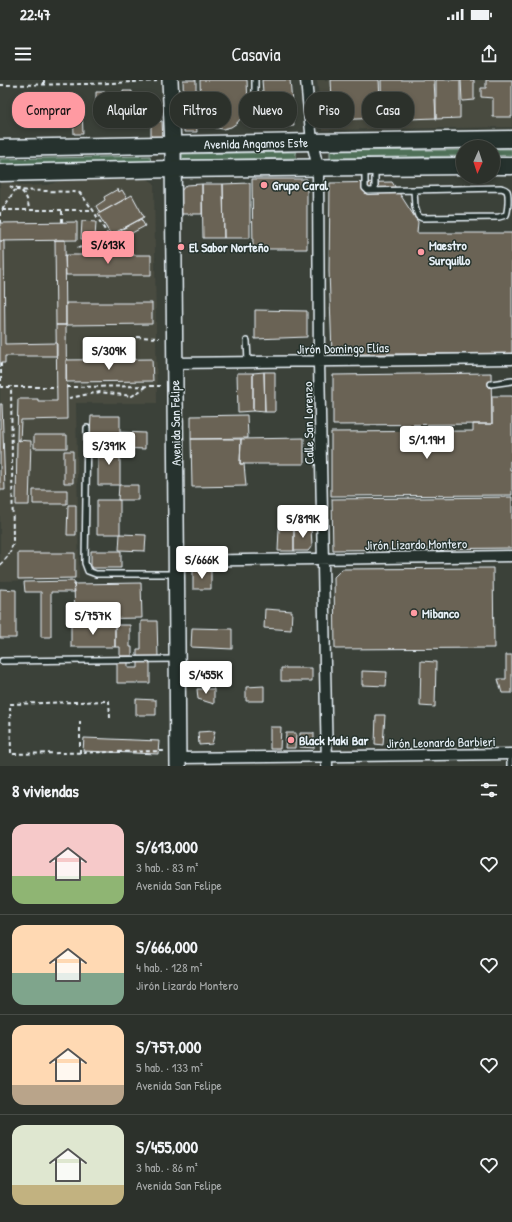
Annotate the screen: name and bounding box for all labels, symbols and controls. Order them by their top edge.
text: 22:47 [20,4,51,25]
text: Casavia [231,42,281,67]
icon: menu [12,43,34,65]
icon: share [478,43,500,65]
chip: Comprar [12,92,85,128]
chip: Alquilar [93,92,162,128]
chip: Filtros [170,92,231,128]
chip: Nuevo [239,92,297,128]
chip: Piso [305,92,354,128]
chip: Casa [362,92,414,128]
street label: Avenida Angamos Este [204,133,308,153]
north arrow [456,140,500,184]
map controls [456,140,500,184]
place label: Grupo Caral [272,176,329,195]
marker: Grupo Caral [259,180,269,190]
pin: S/613K [75,231,141,265]
text: S/613K [91,235,125,253]
place label: Maestro Surquillo [429,236,471,270]
place label: El Sabor Norteño [189,238,270,256]
marker: El Sabor Norteño [176,242,186,252]
marker: Maestro Surquillo [416,247,426,257]
pin: S/309K [76,337,142,371]
street label: Jirón Domingo Elías [297,338,389,358]
text: S/309K [92,341,126,359]
street label: Avenida San Felipe [165,380,185,466]
street label: Calle San Lorenzo [298,381,318,465]
pin: S/1.19M [390,426,464,460]
text: S/1.19M [409,430,445,448]
pin: S/391K [76,432,142,466]
text: S/391K [92,436,126,454]
pin: S/819K [270,505,336,539]
text: S/819K [286,509,320,527]
street label: Jirón Lizardo Montero [365,534,467,554]
pin: S/666K [169,546,235,580]
text: S/666K [185,550,219,568]
pin: S/757K [60,602,126,636]
place label: Mibanco [422,604,460,622]
text: S/757K [75,606,111,624]
marker: Mibanco [409,608,419,618]
pin: S/455K [173,661,239,695]
text: S/455K [189,665,223,683]
place label: Black Maki Bar [299,731,369,749]
street label: Jirón Leonardo Barbieri [386,732,496,752]
marker: Black Maki Bar [286,735,296,745]
text: 8 viviendas [12,779,79,802]
icon: filters [478,779,500,801]
text: S/613,000 [136,835,198,858]
icon: home [44,840,92,888]
icon: heart [478,853,500,875]
text: 3 hab. · 83 m² [136,858,198,876]
text: Avenida San Felipe [136,876,222,894]
text: S/666,000 [136,935,198,958]
icon: home [44,941,92,989]
icon: heart [478,954,500,976]
text: 4 hab. · 128 m² [136,958,202,976]
text: Jirón Lizardo Montero [136,976,238,994]
text: S/757,000 [136,1035,201,1058]
icon: home [44,1041,92,1089]
icon: heart [478,1054,500,1076]
text: 5 hab. · 133 m² [136,1058,203,1076]
text: Avenida San Felipe [136,1076,222,1094]
text: S/455,000 [136,1135,198,1158]
icon: home [44,1141,92,1189]
icon: heart [478,1154,500,1176]
text: 3 hab. · 86 m² [136,1158,198,1176]
text: Avenida San Felipe [136,1176,222,1194]

